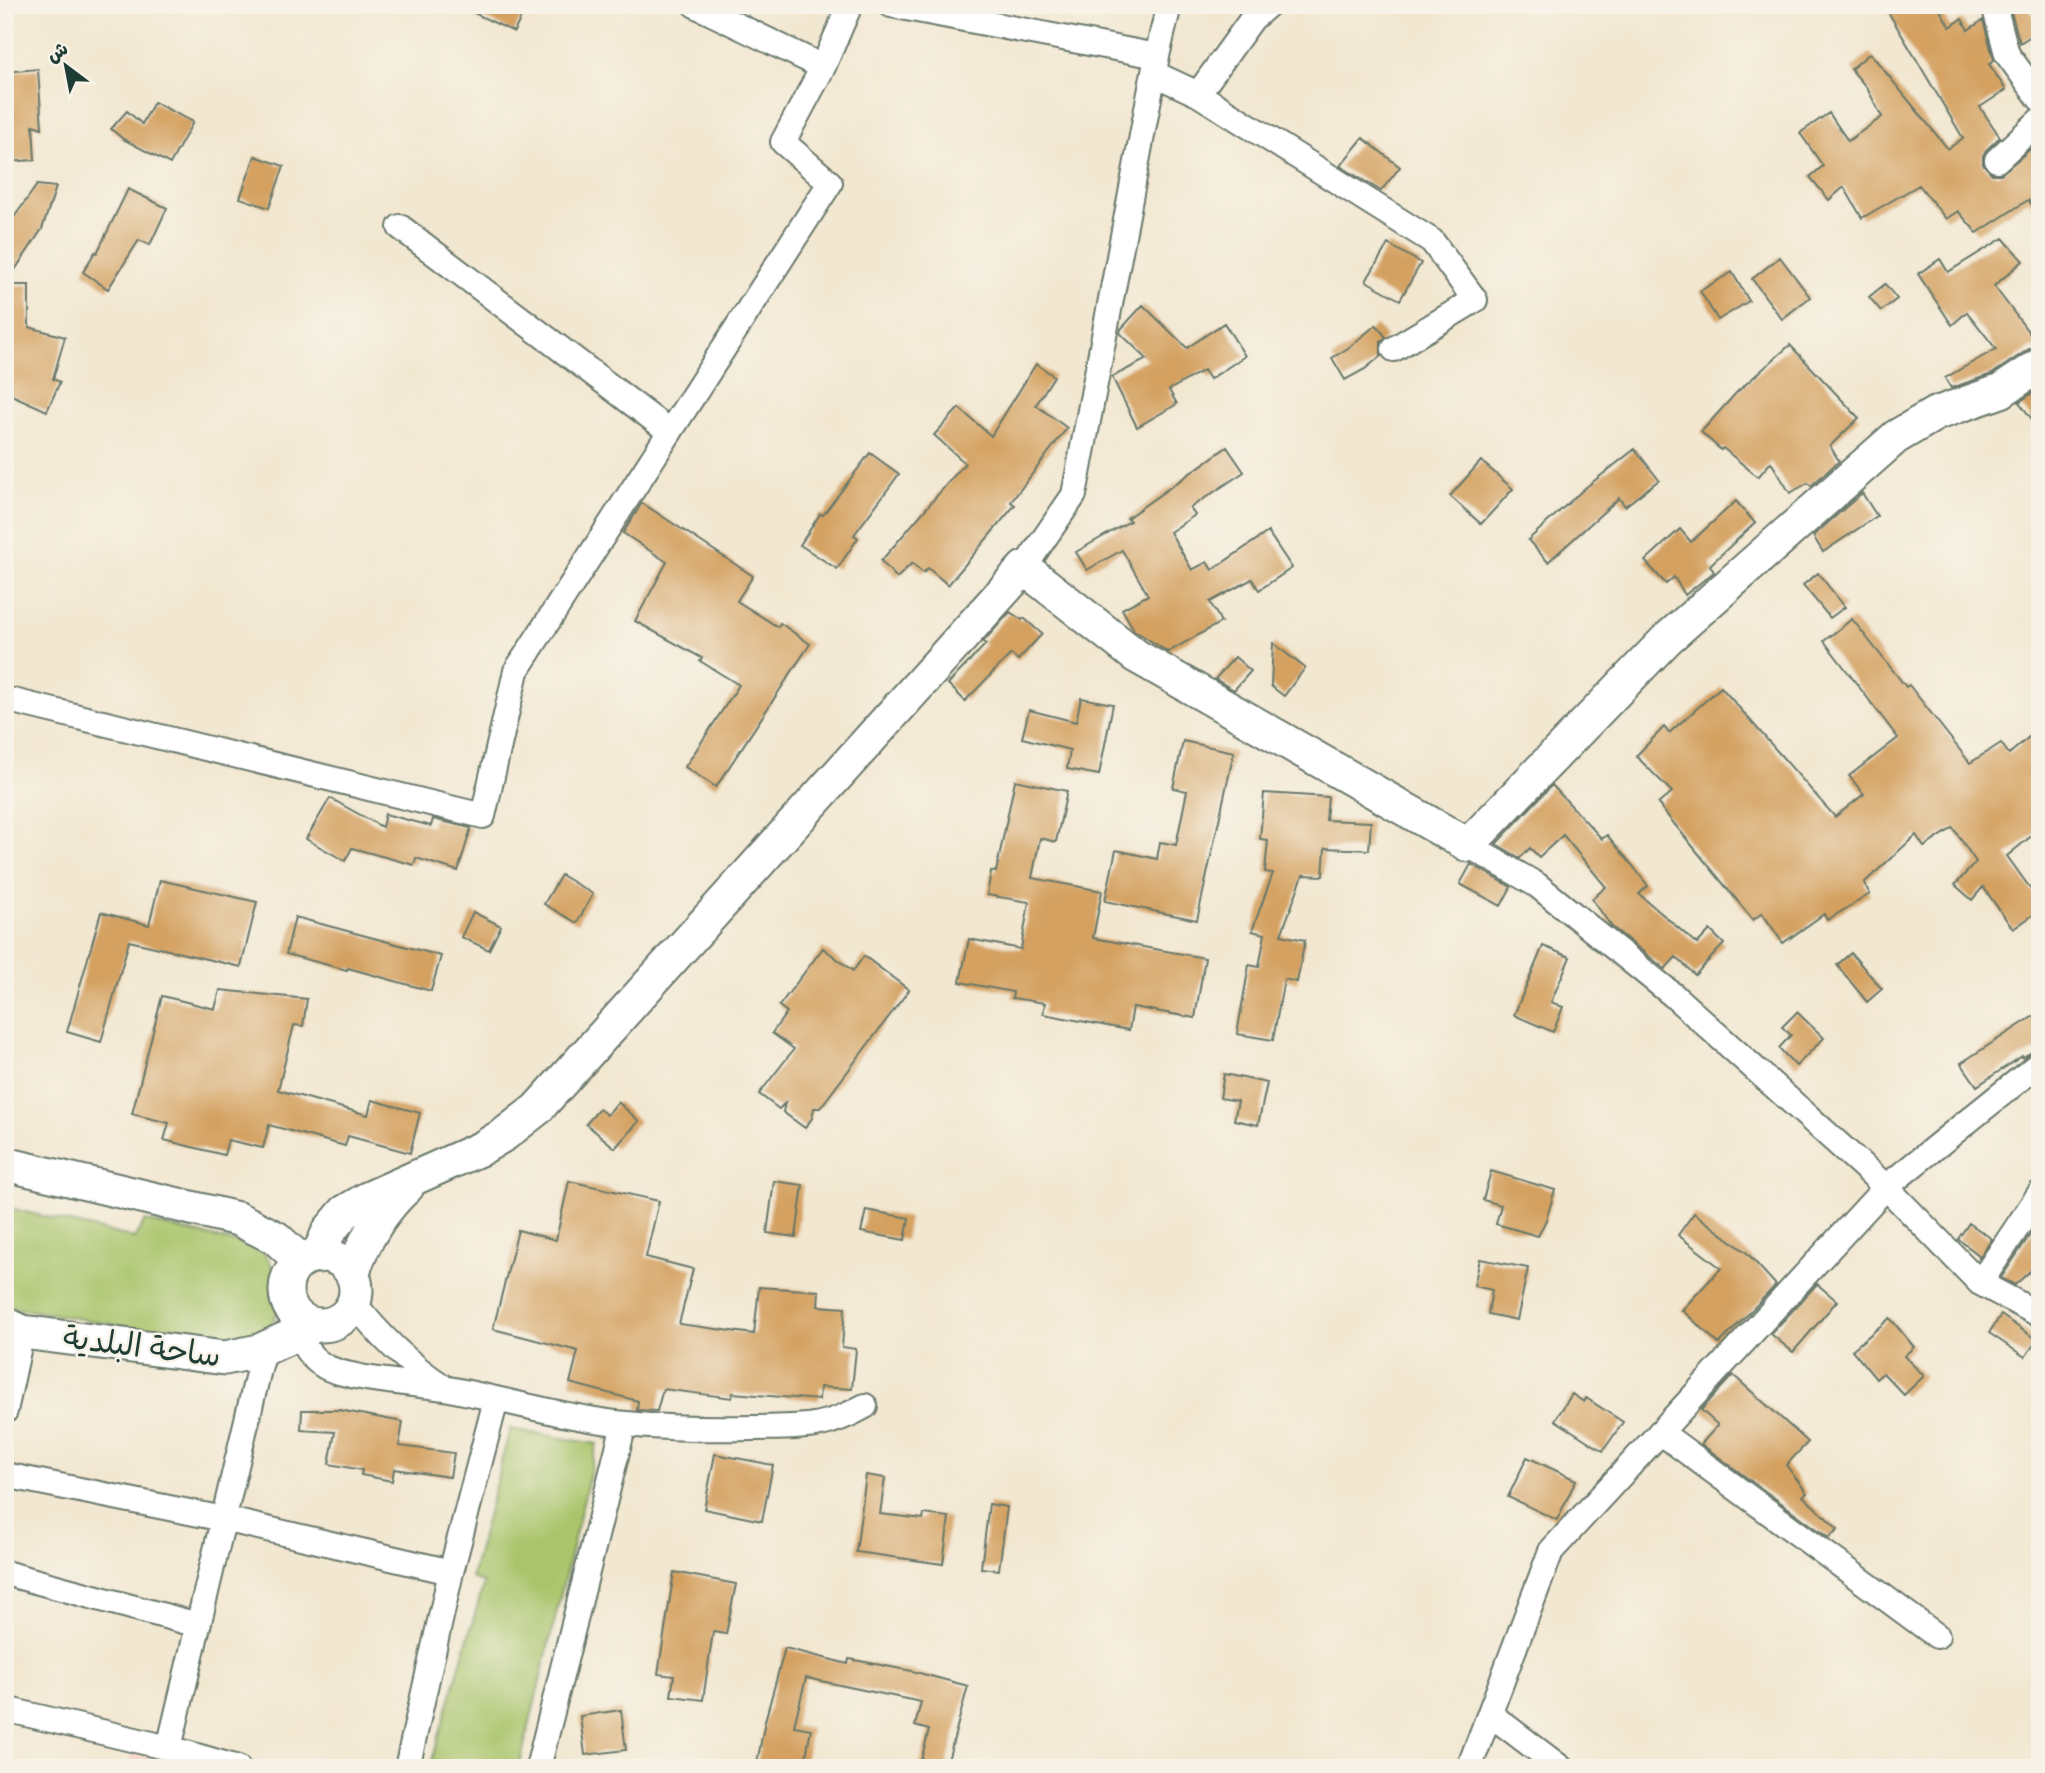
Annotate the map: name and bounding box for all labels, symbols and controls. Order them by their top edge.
north arrow [32,32,102,102]
text: ش [42,37,74,71]
street label: ساحة البلدية [60,1317,223,1382]

